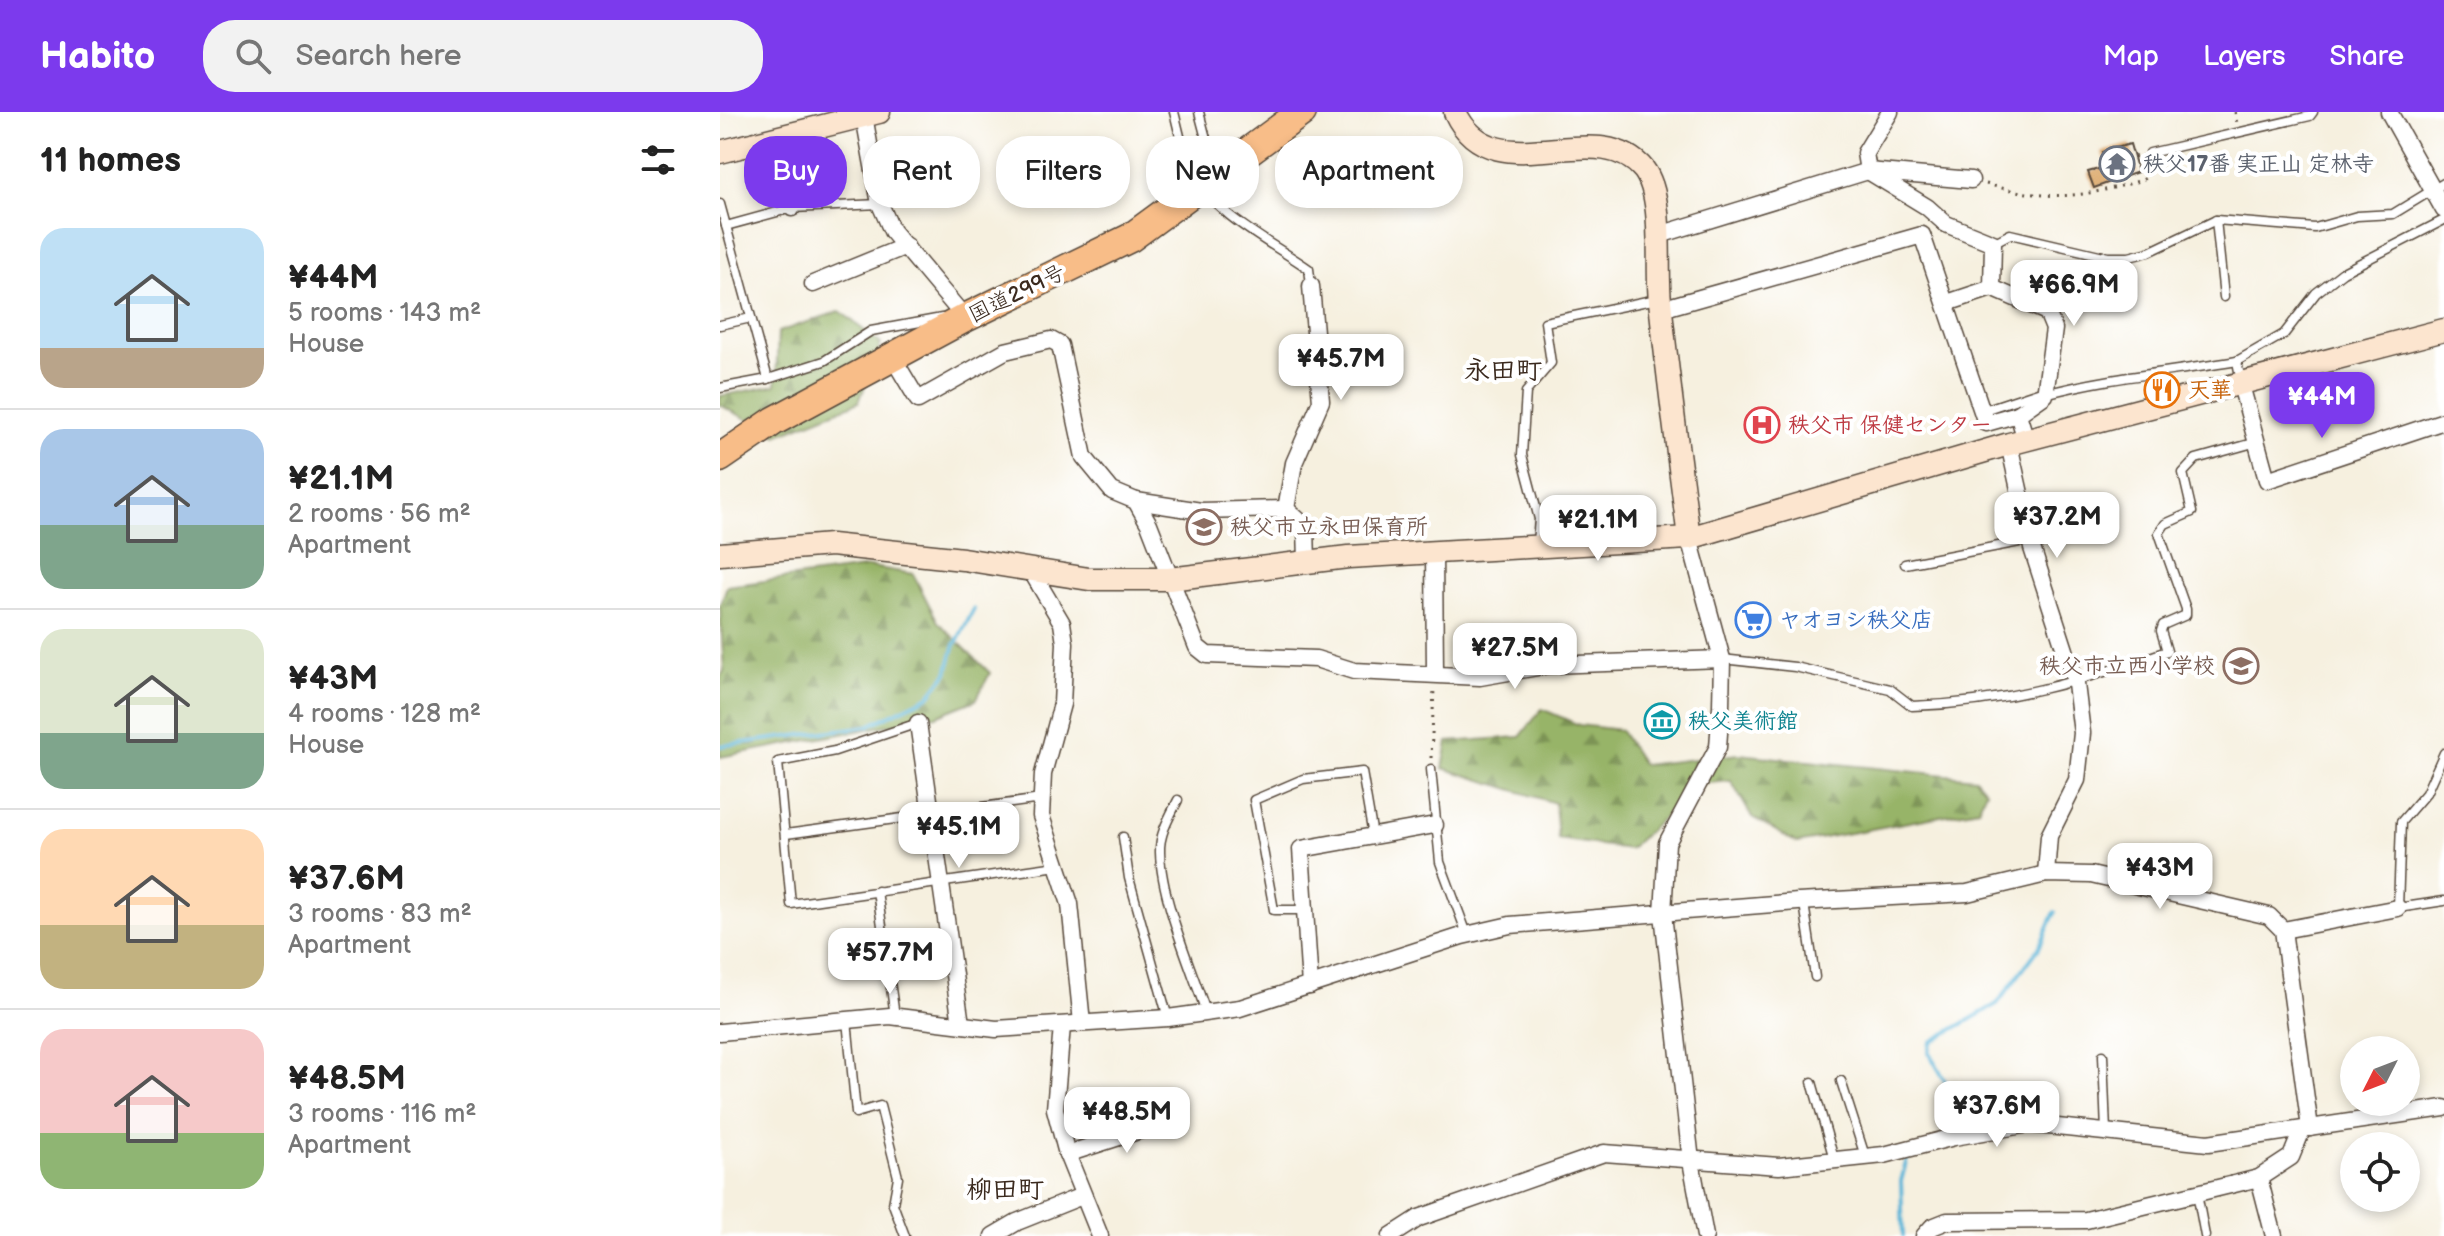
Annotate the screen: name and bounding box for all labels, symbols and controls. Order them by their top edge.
search box [203,20,763,92]
text: Habito [40,34,155,79]
icon: search [231,34,275,78]
text: Search here [295,38,462,74]
text: Map [2103,40,2159,73]
text: Layers [2203,40,2286,73]
text: Share [2330,40,2404,73]
chip: Buy [744,136,847,208]
chip: Rent [863,136,980,208]
chip: Filters [996,136,1130,208]
chip: New [1146,136,1259,208]
chip: Apartment [1275,136,1463,208]
icon: filters [636,138,680,182]
text: 11 homes [40,140,181,181]
temple icon: 秩父17番 実正山 定林寺 [2098,145,2136,183]
place label: 秩父17番 実正山 定林寺 [2143,151,2374,178]
text: ¥44M [288,257,378,298]
street label: 国道299号 [964,259,1070,329]
icon: home [104,260,200,356]
pin: ¥66.9M [2009,260,2139,328]
text: ¥66.9M [2029,270,2119,301]
text: 5 rooms · 143 m² [288,298,481,329]
text: House [288,329,364,360]
pin: ¥45.7M [1276,334,1406,402]
text: ¥45.7M [1297,344,1385,375]
district label: 永田町 [1464,356,1542,387]
restaurant icon: 天華 [2143,371,2181,409]
pin: ¥44M [2275,372,2369,440]
place label: 天華 [2188,377,2232,404]
text: ¥44M [2287,382,2357,413]
hospital icon: 秩父市 保健センター [1743,406,1781,444]
place label: 秩父市 保健センター [1788,412,1992,439]
text: ¥21.1M [288,458,394,499]
icon: home [104,461,200,557]
pin: ¥37.2M [1992,492,2122,560]
pin: ¥21.1M [1533,495,1663,563]
text: 2 rooms · 56 m² [288,499,471,530]
text: ¥37.2M [2012,502,2102,533]
text: ¥21.1M [1557,505,1639,536]
school or university icon: 秩父市立永田保育所 [1185,508,1223,546]
place label: 秩父市立永田保育所 [1230,514,1428,541]
text: Apartment [288,530,411,561]
supermarket icon: ヤオヨシ秩父店 [1734,601,1772,639]
place label: ヤオヨシ秩父店 [1779,607,1933,634]
pin: ¥27.5M [1450,623,1580,691]
text: ¥27.5M [1471,633,1559,664]
school or university icon: 秩父市立西小学校 [2222,647,2260,685]
place label: 秩父市立西小学校 [2039,653,2215,680]
text: ¥43M [288,658,378,699]
icon: home [104,661,200,757]
text: 4 rooms · 128 m² [288,699,481,730]
museum icon: 秩父美術館 [1643,702,1681,740]
place label: 秩父美術館 [1688,708,1798,735]
text: House [288,730,364,761]
pin: ¥45.1M [894,802,1024,870]
text: ¥45.1M [916,812,1002,843]
pin: ¥43M [2113,843,2207,911]
text: ¥43M [2126,853,2194,884]
text: ¥37.6M [288,858,405,899]
icon: home [104,861,200,957]
text: 3 rooms · 83 m² [288,899,472,930]
pin: ¥57.7M [825,928,955,996]
text: Apartment [288,930,411,961]
text: ¥57.7M [846,938,934,969]
north arrow [2340,1036,2420,1116]
map controls [2340,1036,2420,1212]
text: ¥48.5M [288,1058,406,1099]
icon: home [104,1061,200,1157]
pin: ¥37.6M [1932,1081,2062,1149]
pin: ¥48.5M [1062,1087,1192,1155]
text: ¥37.6M [1952,1091,2042,1122]
text: ¥48.5M [1082,1097,1172,1128]
text: 3 rooms · 116 m² [288,1099,477,1130]
text: Apartment [288,1130,411,1161]
button: locate [2340,1132,2420,1212]
district label: 柳田町 [966,1175,1044,1206]

